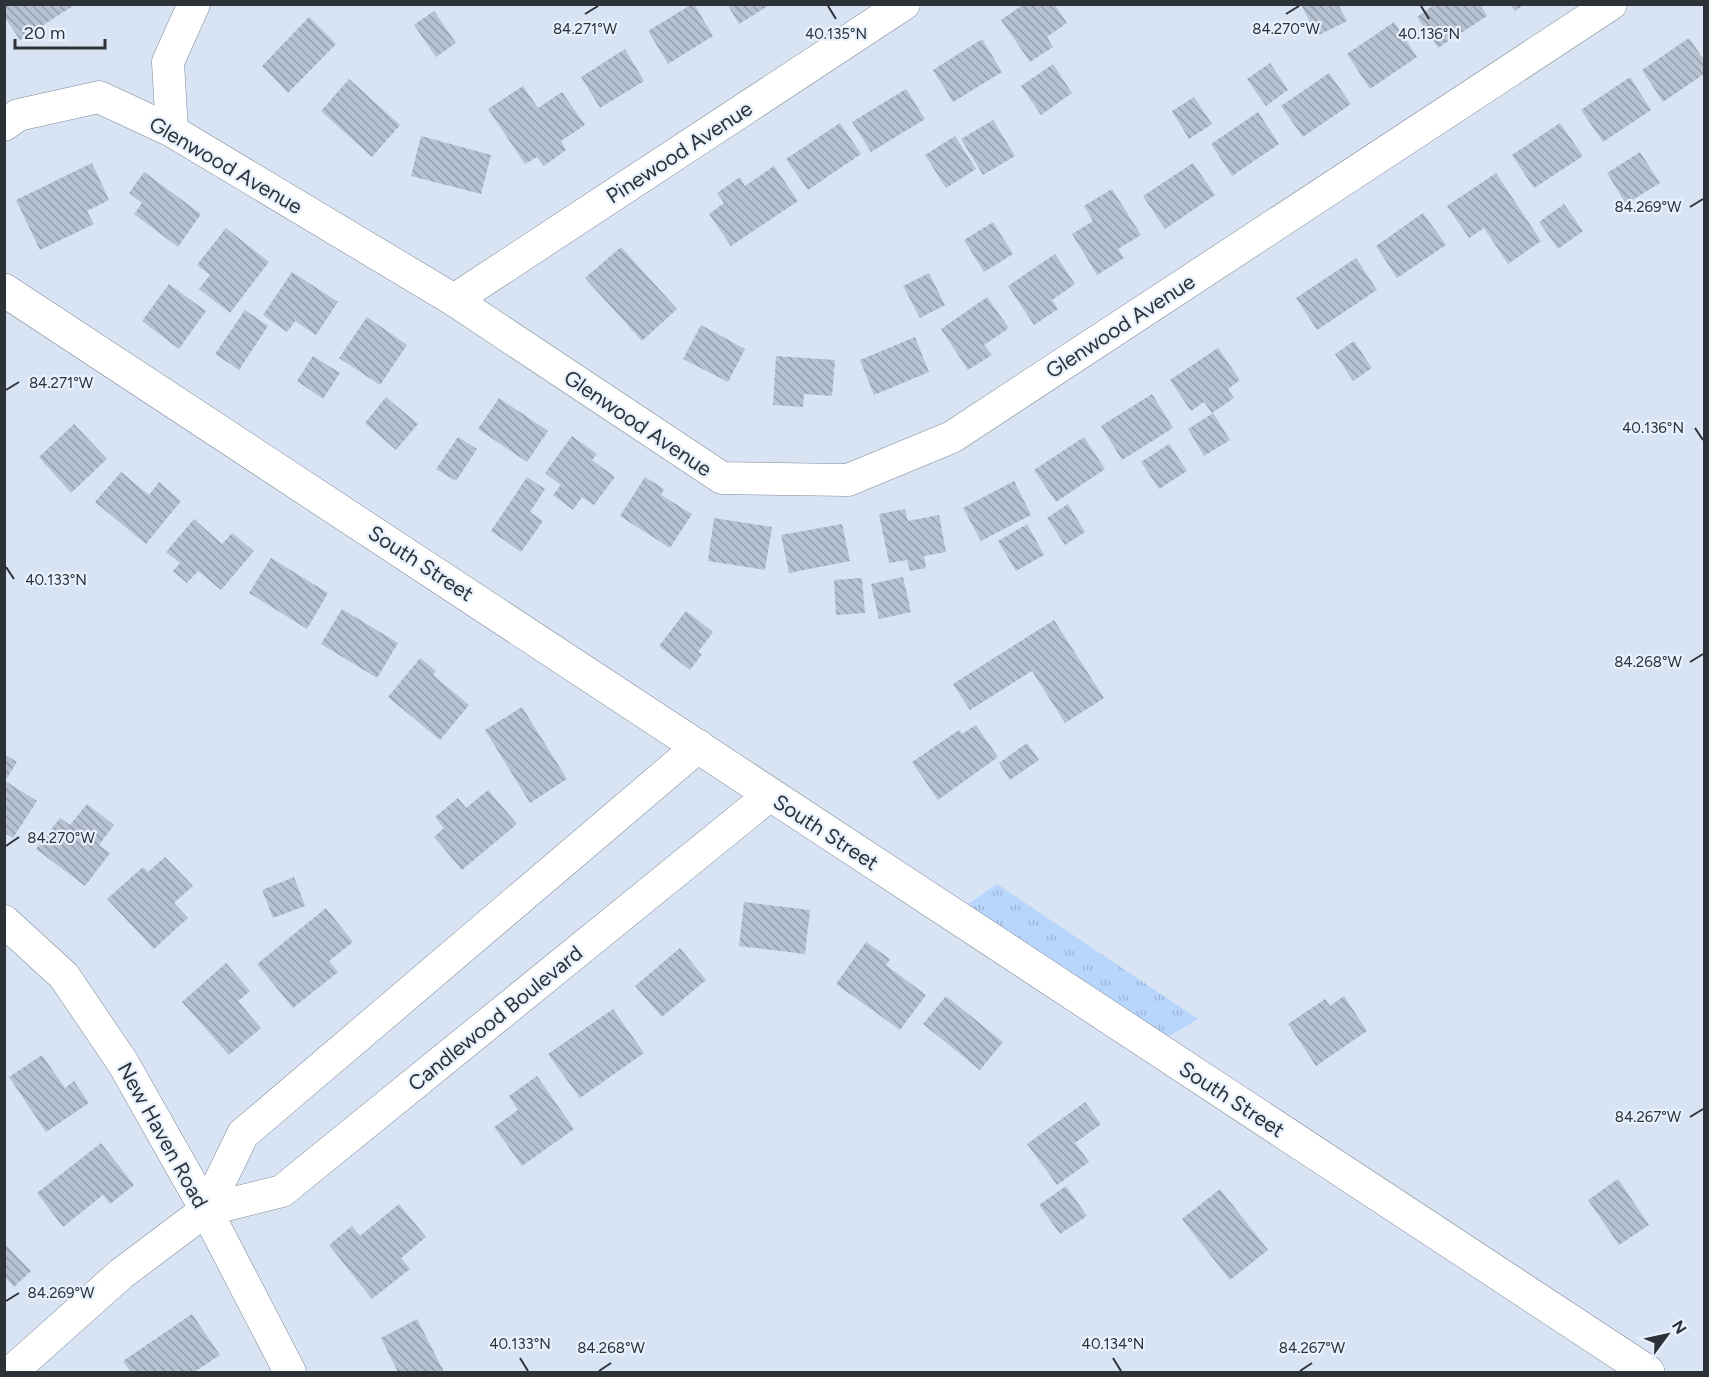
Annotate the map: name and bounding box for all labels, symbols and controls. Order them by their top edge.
scale bar [15,12,105,50]
text: 84.271°W [553,20,618,38]
text: 84.270°W [1252,20,1320,38]
text: 20 m [24,22,65,44]
text: 40.135°N [805,25,867,43]
text: 40.136°N [1398,25,1460,43]
street label: Pinewood Avenue [601,95,757,209]
street label: Glenwood Avenue [145,111,307,219]
text: 84.269°W [1615,198,1682,216]
street label: Glenwood Avenue [1041,268,1199,384]
street label: Glenwood Avenue [559,364,717,482]
text: 84.271°W [29,374,94,392]
text: 40.136°N [1622,419,1684,437]
street label: South Street [364,520,478,606]
text: 40.133°N [25,571,87,589]
text: 84.268°W [1614,653,1682,671]
street label: South Street [769,789,883,875]
text: 84.270°W [27,829,95,847]
street label: Candlewood Boulevard [403,940,587,1096]
street label: South Street [1175,1056,1289,1142]
street label: New Haven Road [113,1058,213,1212]
text: 84.267°W [1615,1108,1682,1126]
text: 84.269°W [28,1284,95,1302]
north arrow [1637,1305,1697,1365]
text: N [1668,1317,1690,1337]
text: 40.133°N [489,1335,551,1353]
text: 40.134°N [1082,1335,1144,1353]
text: 84.268°W [577,1339,645,1357]
text: 84.267°W [1279,1339,1346,1357]

